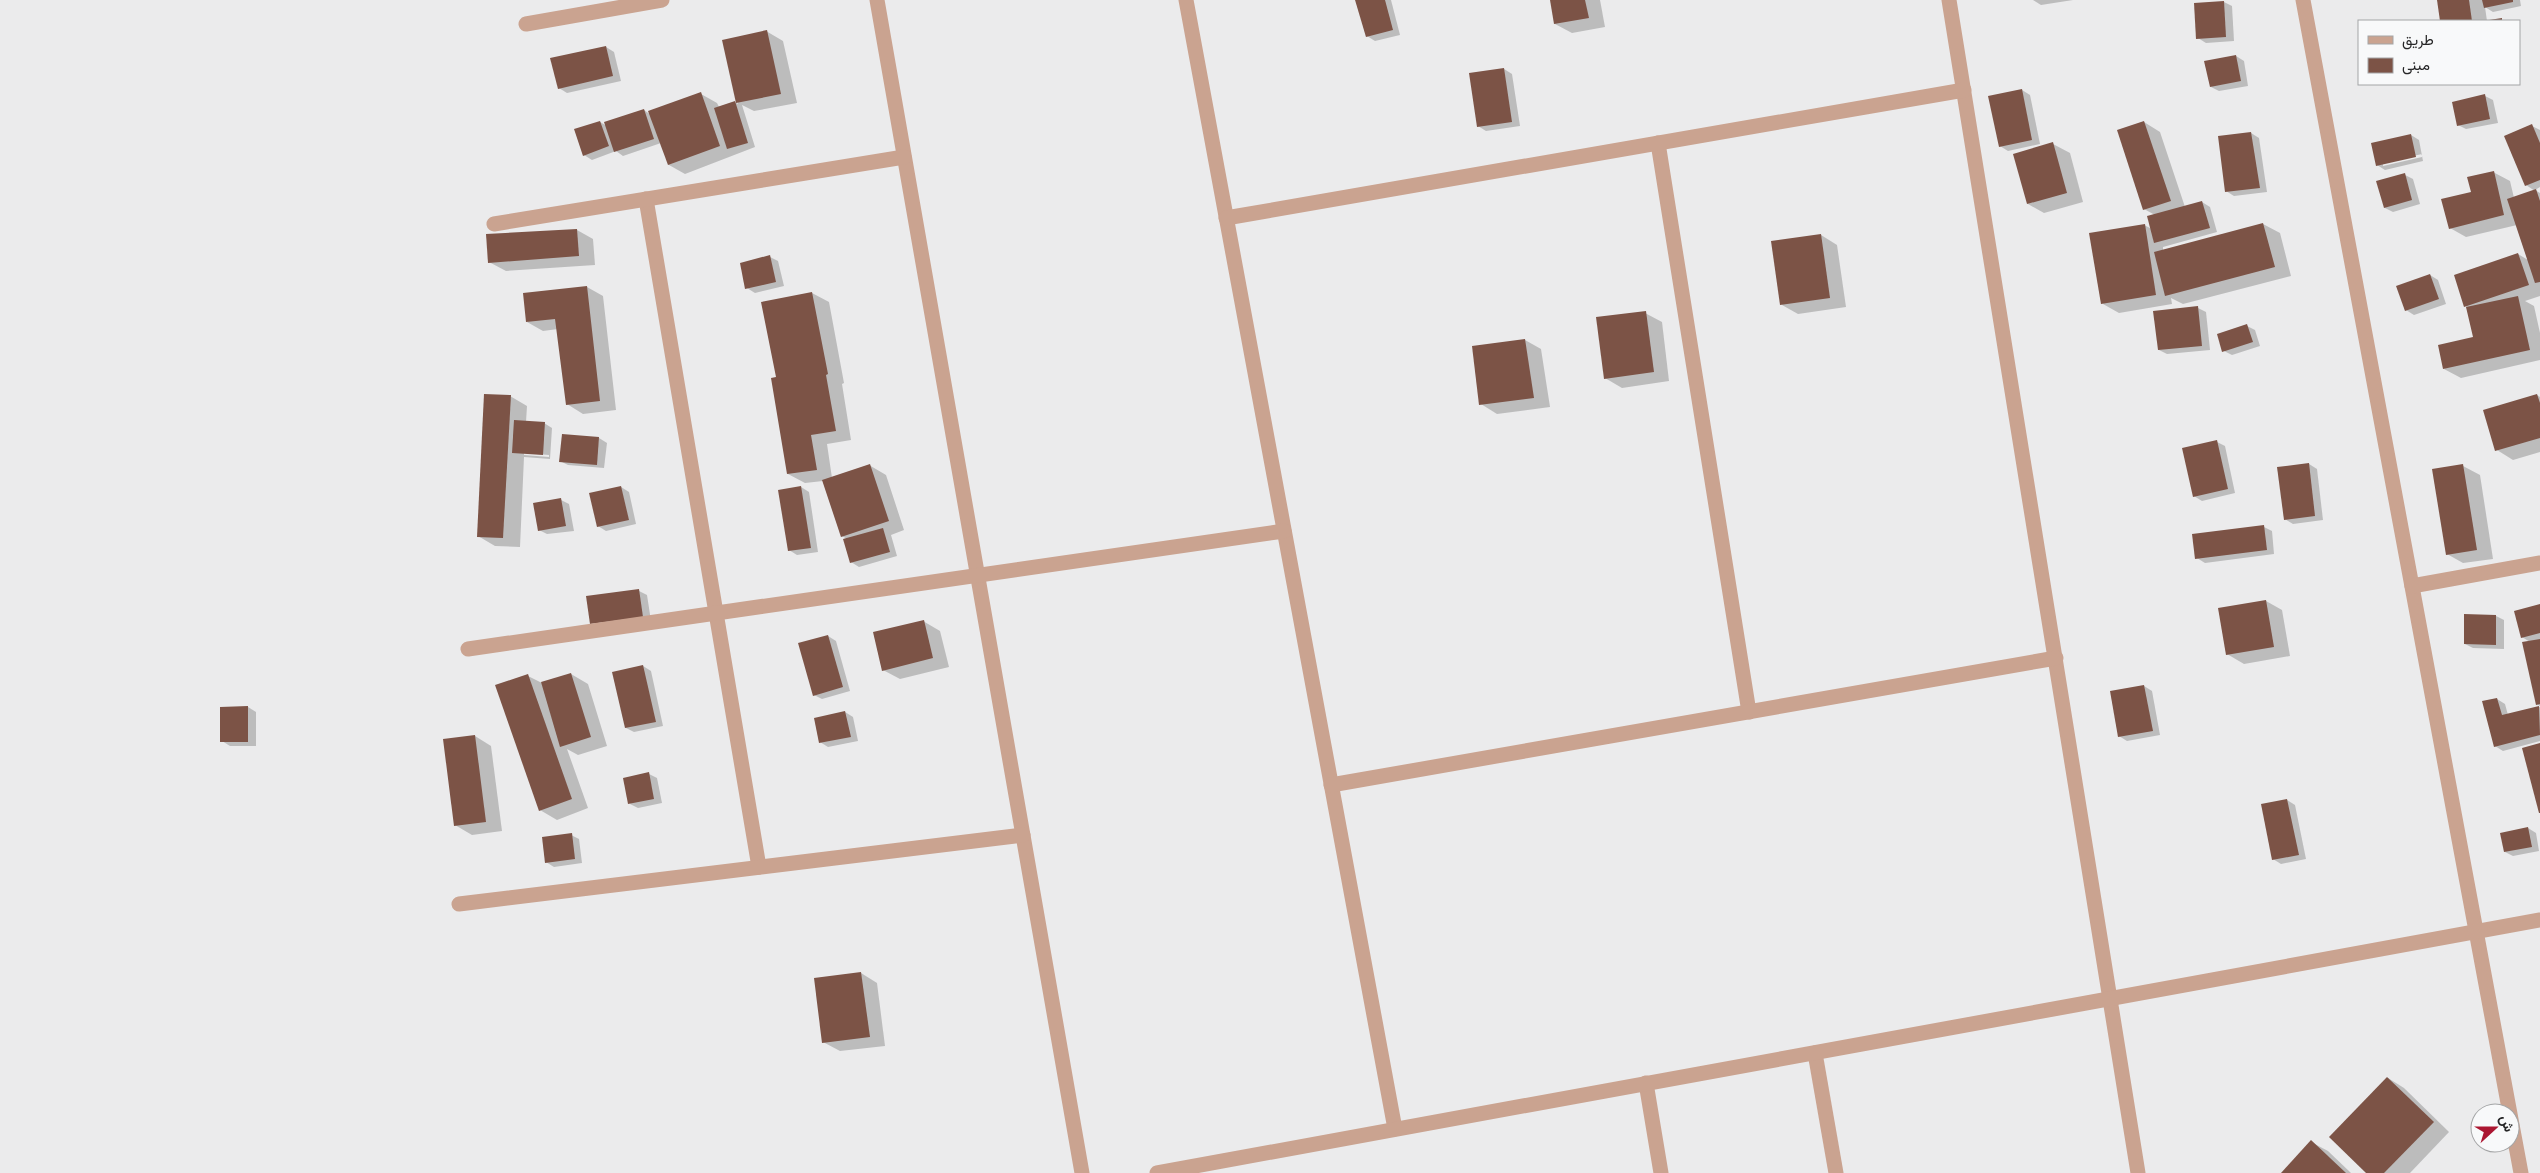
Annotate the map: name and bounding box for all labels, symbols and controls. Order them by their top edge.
legend [2358,20,2520,85]
text: طريق [2402,30,2434,50]
text: مبنى [2402,55,2430,75]
north arrow [2470,1103,2520,1153]
text: ش [2496,1112,2519,1135]

